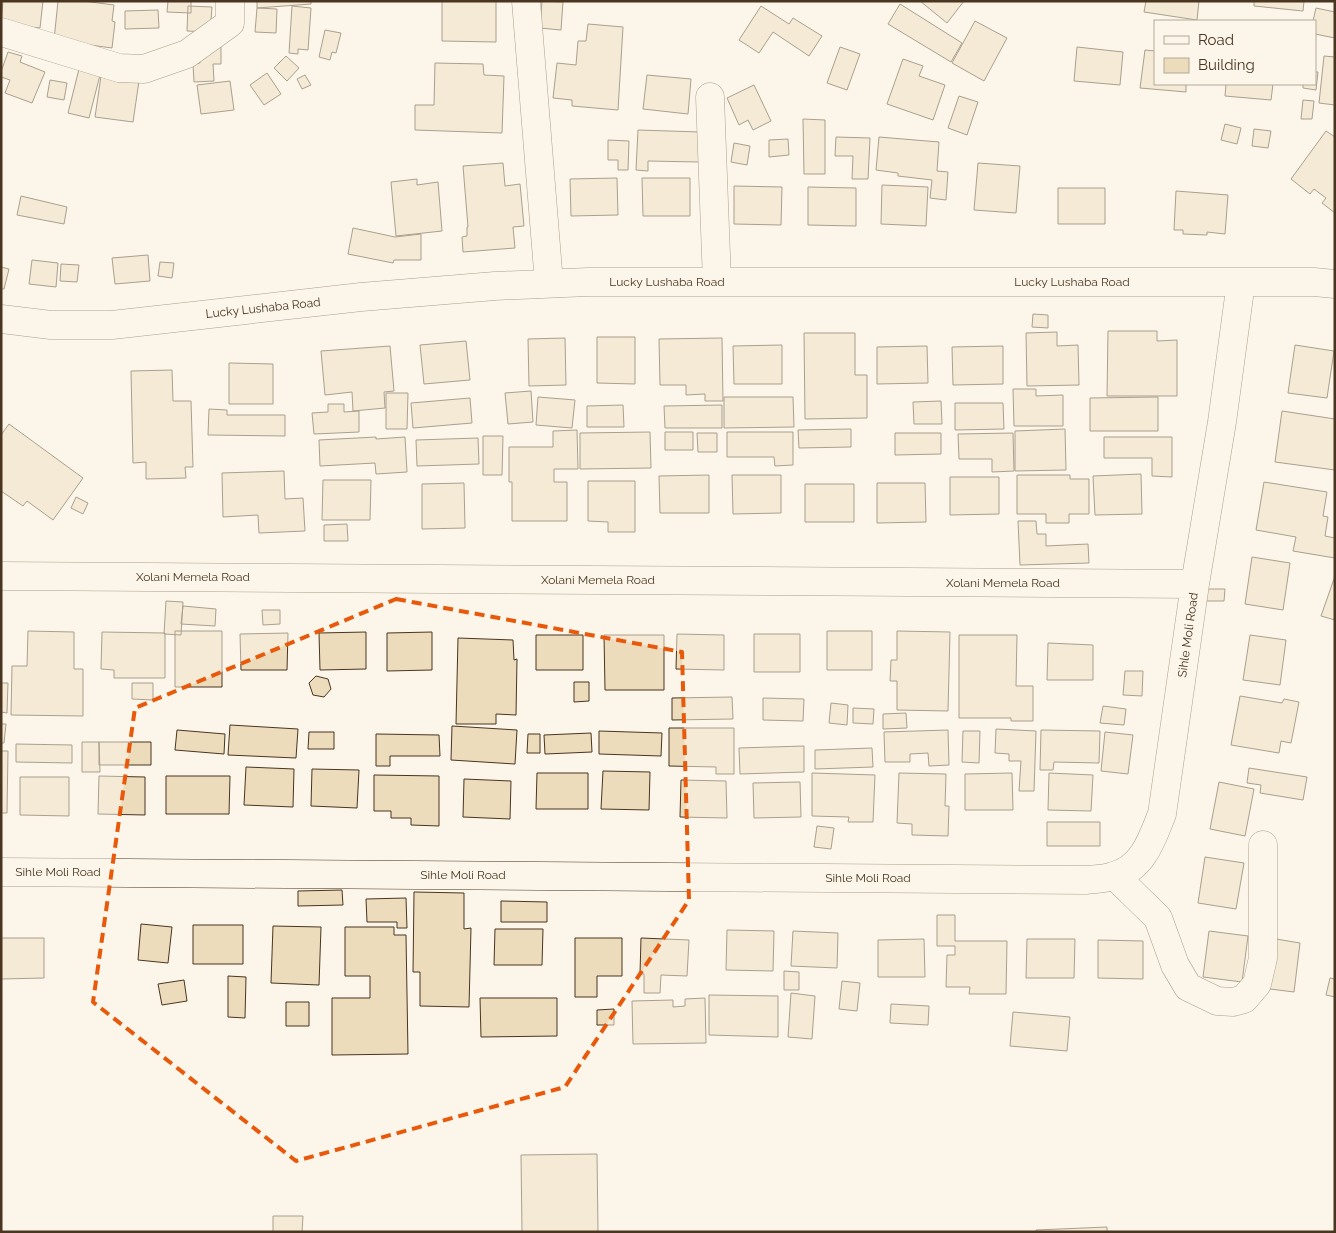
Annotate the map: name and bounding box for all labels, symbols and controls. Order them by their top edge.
legend [1154,20,1316,85]
text: Road [1198,31,1234,49]
text: Building [1198,56,1255,74]
street label: Lucky Lushaba Road [609,275,725,289]
street label: Lucky Lushaba Road [1014,275,1130,289]
street label: Lucky Lushaba Road [205,295,321,321]
street label: Xolani Memela Road [136,570,250,584]
street label: Xolani Memela Road [541,573,655,587]
street label: Xolani Memela Road [946,576,1060,590]
street label: Sihle Moli Road [1175,592,1201,678]
street label: Sihle Moli Road [15,865,101,879]
street label: Sihle Moli Road [420,868,506,882]
street label: Sihle Moli Road [825,871,911,885]

